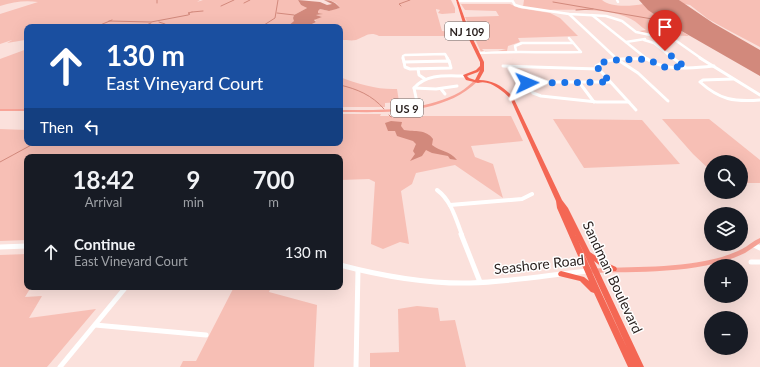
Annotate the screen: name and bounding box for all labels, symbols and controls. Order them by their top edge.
pin [648,10,682,51]
icon: arrive [654,16,676,38]
road number: NJ 109 [445,22,489,40]
text: 130 m [106,38,185,72]
icon: ahead [40,40,92,92]
position arrow [506,62,548,104]
text: East Vineyard Court [106,72,263,94]
road number: US 9 [391,99,423,117]
icon: left [81,116,103,138]
text: Then [40,118,73,136]
map controls [704,155,748,355]
button: search [704,155,748,199]
text: 18:42 [73,165,134,194]
text: 9 [187,165,201,194]
text: 700 [253,165,294,194]
text: Arrival [85,194,122,210]
text: min [183,194,204,210]
text: m [268,194,279,210]
button: layers [704,207,748,251]
street label: Sandman Boulevard [580,218,646,336]
text: Continue [74,235,135,253]
icon: ahead [40,241,62,263]
text: 130 m [285,243,327,261]
street label: Seashore Road [493,251,585,277]
text: East Vineyard Court [74,253,188,269]
button: + [704,259,748,303]
button: − [704,311,748,355]

